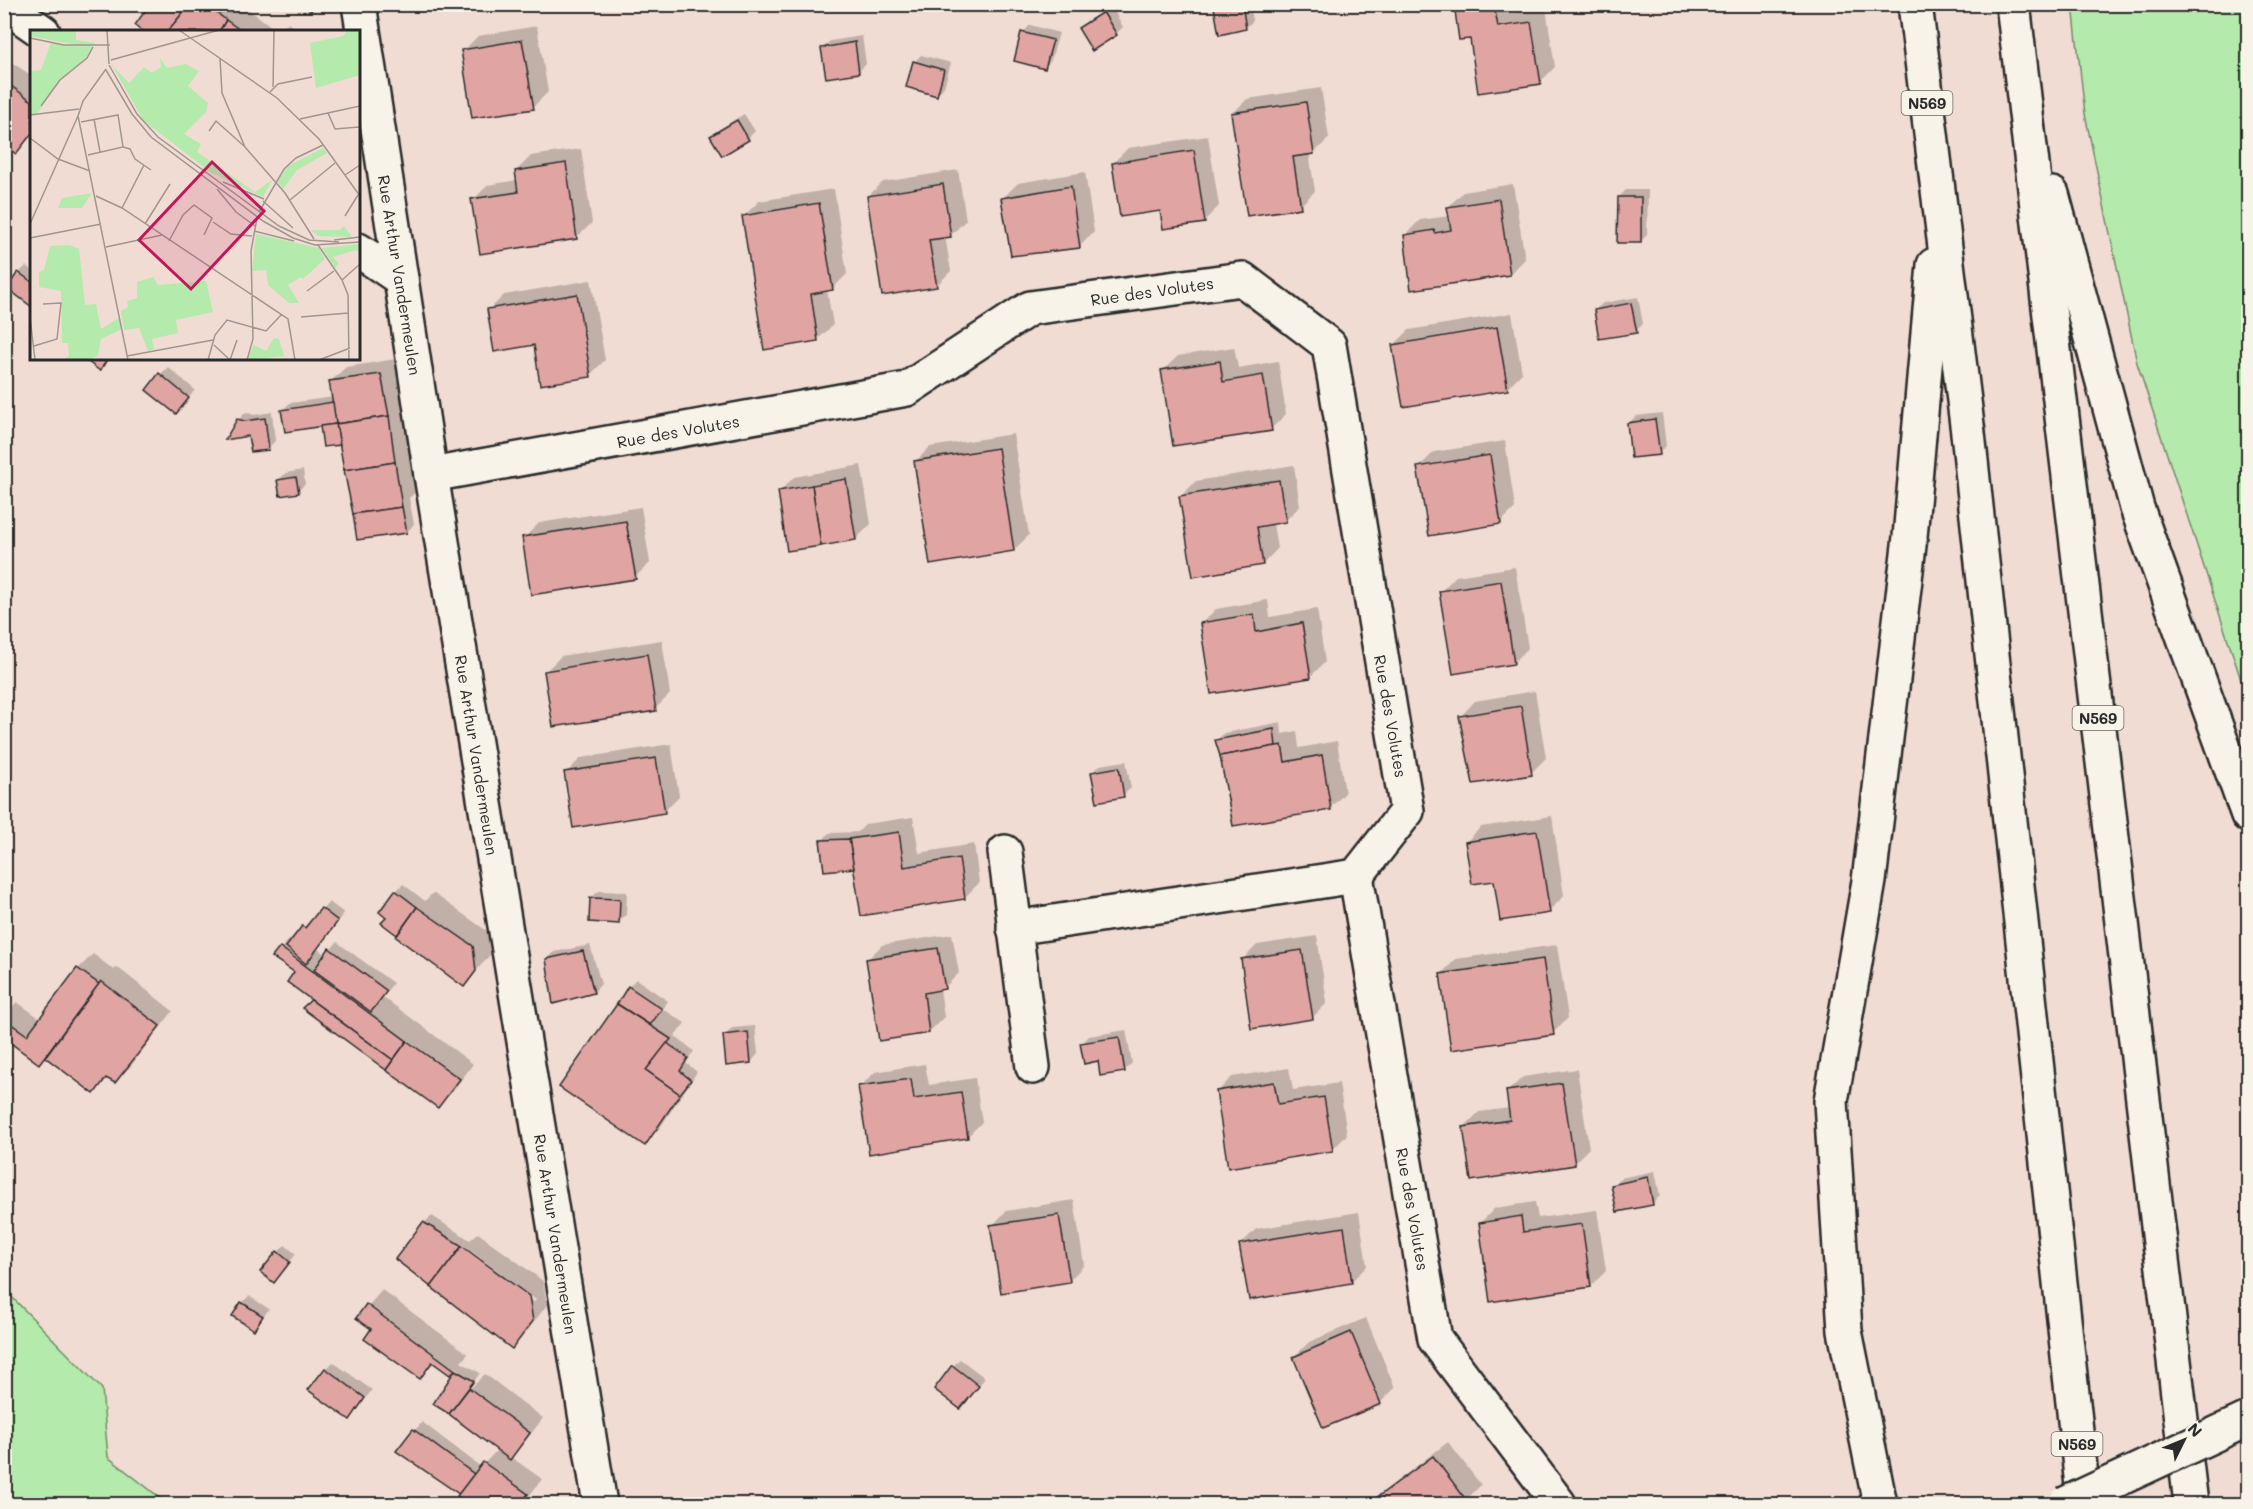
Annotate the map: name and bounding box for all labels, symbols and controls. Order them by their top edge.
inset map [30,30,360,360]
road number: N569 [1902,91,1952,115]
street label: Rue Arthur Vandermeulen [374,173,426,377]
street label: Rue des Volutes [1089,272,1215,310]
street label: Rue des Volutes [615,410,741,452]
street label: Rue Arthur Vandermeulen [451,653,503,857]
street label: Rue des Volutes [1370,653,1412,779]
road number: N569 [2072,706,2124,730]
street label: Rue Arthur Vandermeulen [530,1132,582,1336]
street label: Rue des Volutes [1392,1146,1434,1272]
north arrow [2154,1410,2214,1470]
text: N [2184,1418,2207,1441]
road number: N569 [2052,1432,2102,1456]

